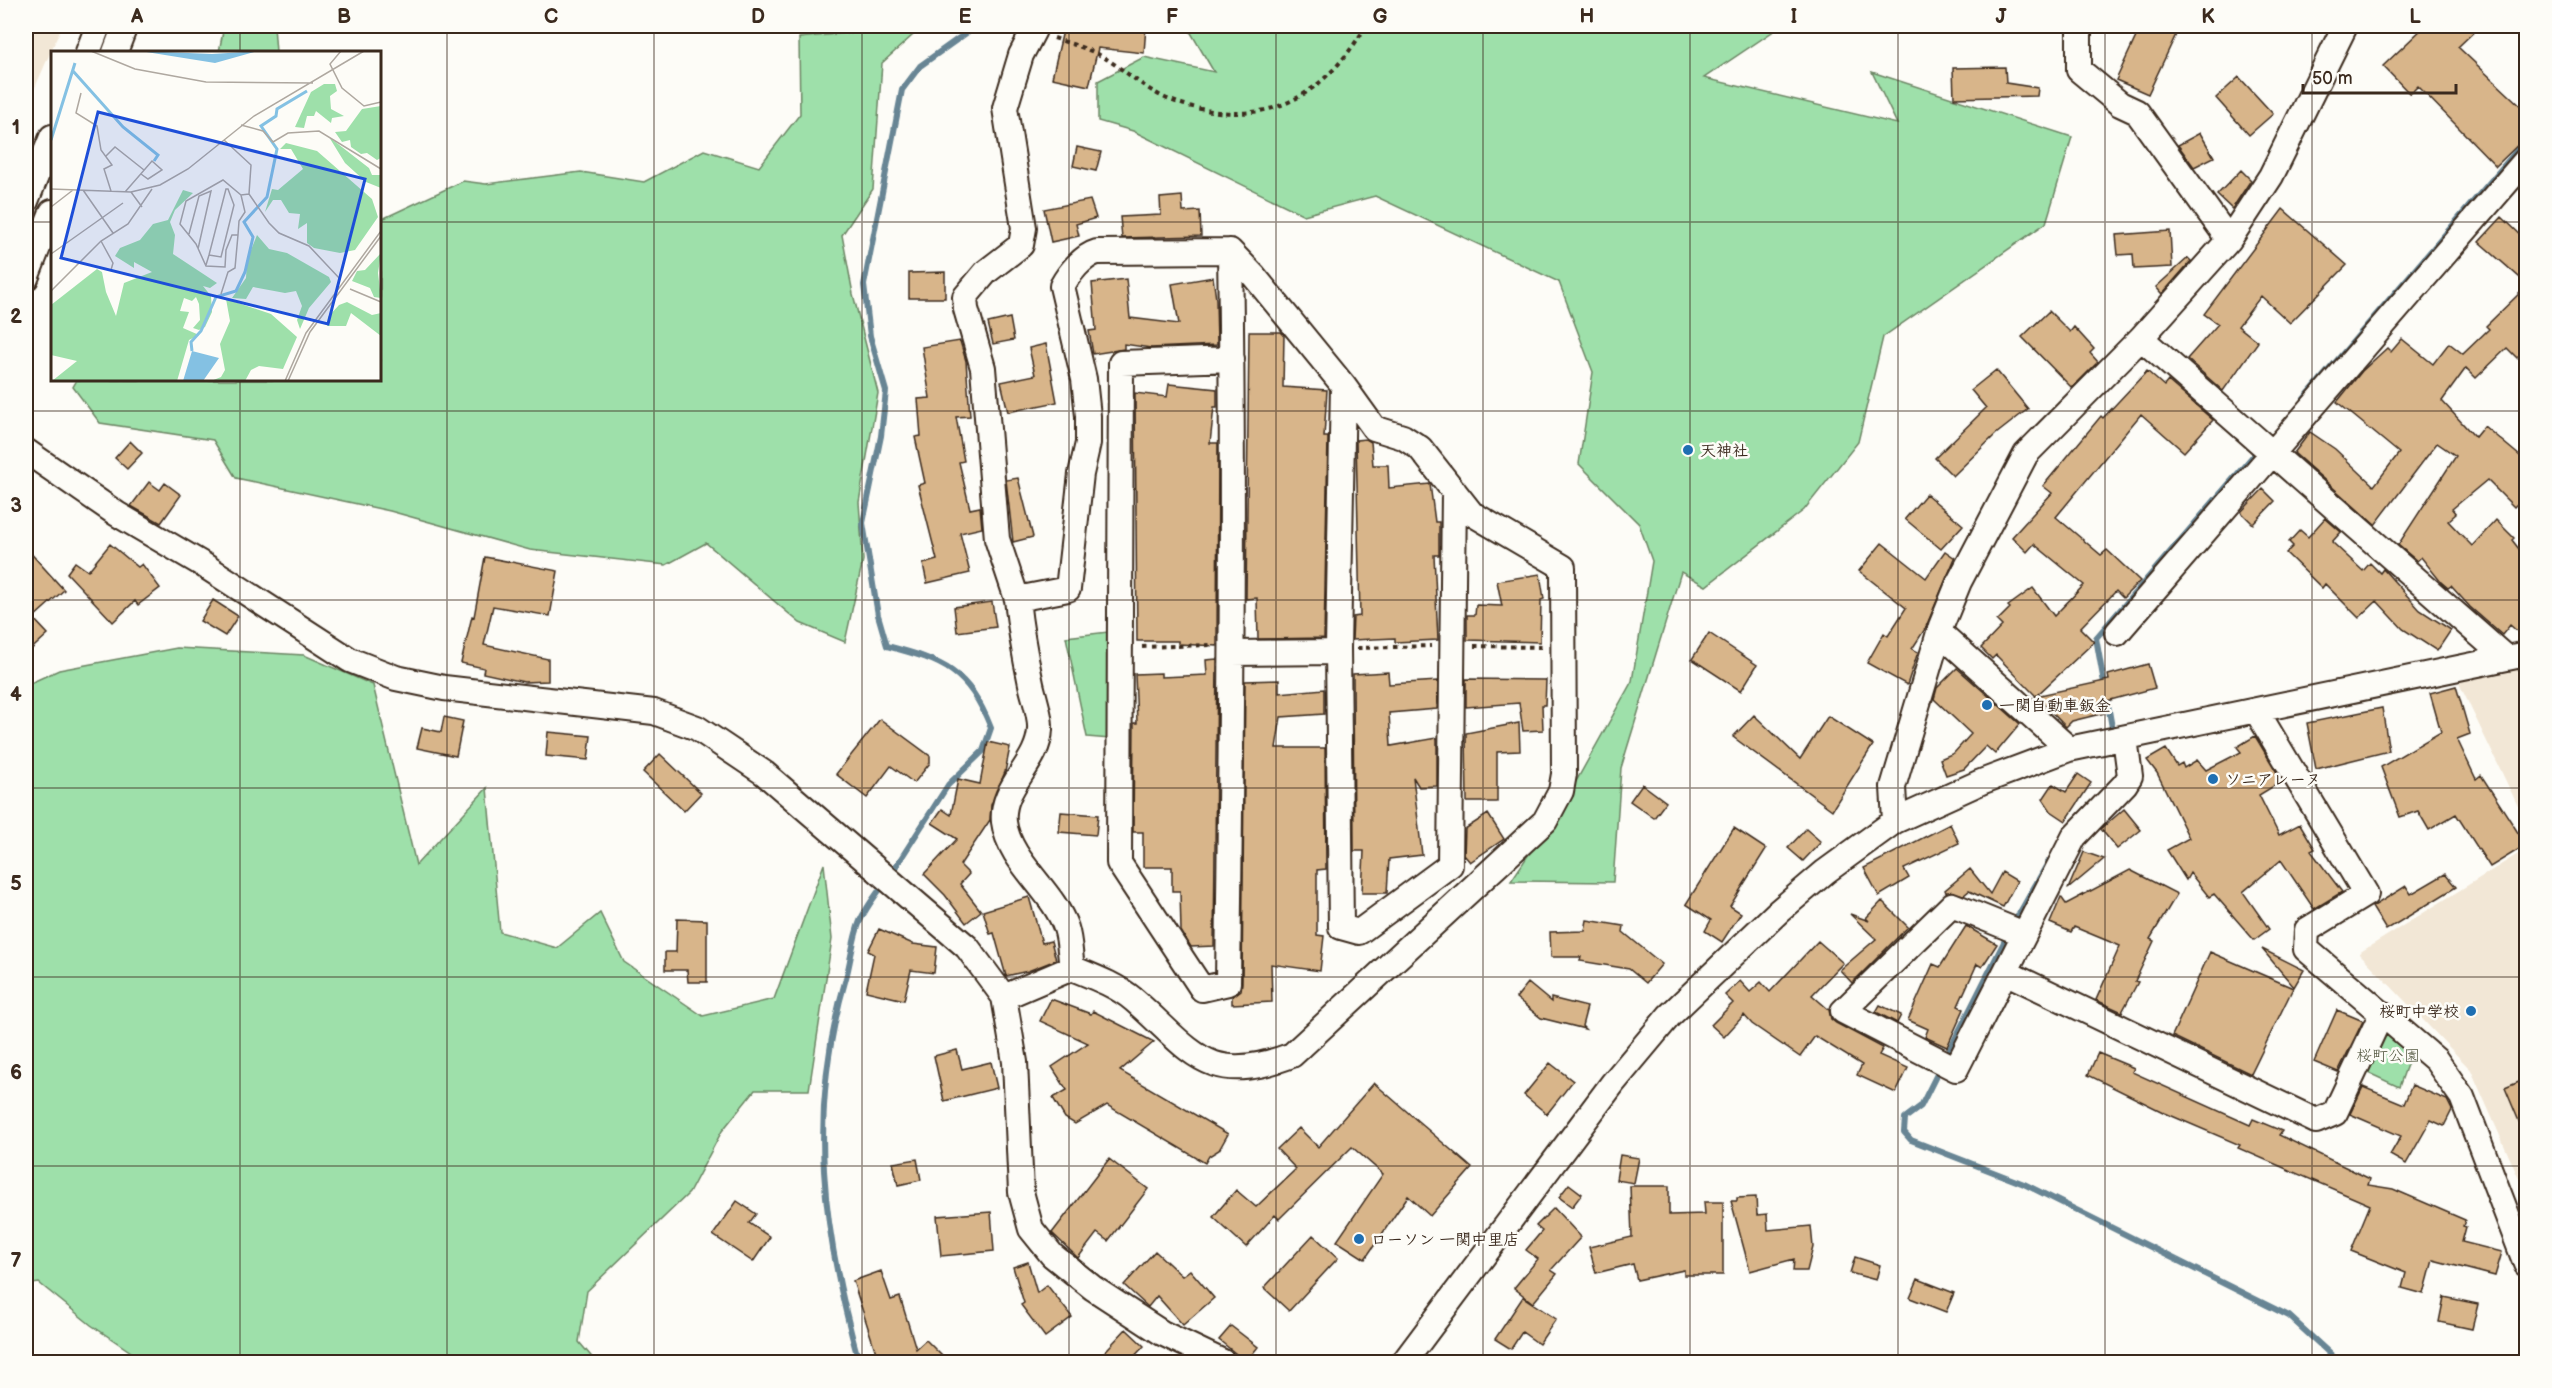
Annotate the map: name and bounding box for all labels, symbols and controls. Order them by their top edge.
text: A [130,5,144,29]
text: B [337,5,351,29]
text: C [544,5,558,29]
text: D [751,5,765,29]
text: E [959,5,972,29]
text: F [1166,5,1178,29]
text: G [1373,5,1388,29]
text: H [1580,5,1594,29]
text: I [1791,5,1797,29]
text: J [1996,5,2008,29]
text: K [2201,5,2215,29]
text: L [2409,5,2421,29]
inset map [51,51,381,381]
scale bar [2303,57,2456,95]
text: 50 m [2312,68,2353,89]
text: 1 [12,116,20,140]
text: 2 [10,305,22,329]
place label: 天神社 [1700,442,1748,461]
marker: 天神社 [1681,443,1695,457]
text: 3 [10,494,22,518]
text: 4 [10,683,22,707]
place label: 一関自動車鈑金 [1999,697,2111,716]
marker: 一関自動車鈑金 [1980,698,1994,712]
place label: ソニアレーヌ [2225,771,2321,790]
marker: ソニアレーヌ [2206,772,2220,786]
text: 5 [10,872,22,896]
place label: 桜町中学校 [2379,1003,2459,1022]
marker: 桜町中学校 [2464,1004,2478,1018]
park label: 桜町公園 [2356,1047,2420,1066]
text: 6 [10,1061,22,1085]
place label: ローソン 一関中里店 [1371,1231,1519,1250]
marker: ローソン 一関中里店 [1352,1232,1366,1246]
text: 7 [10,1249,22,1273]

